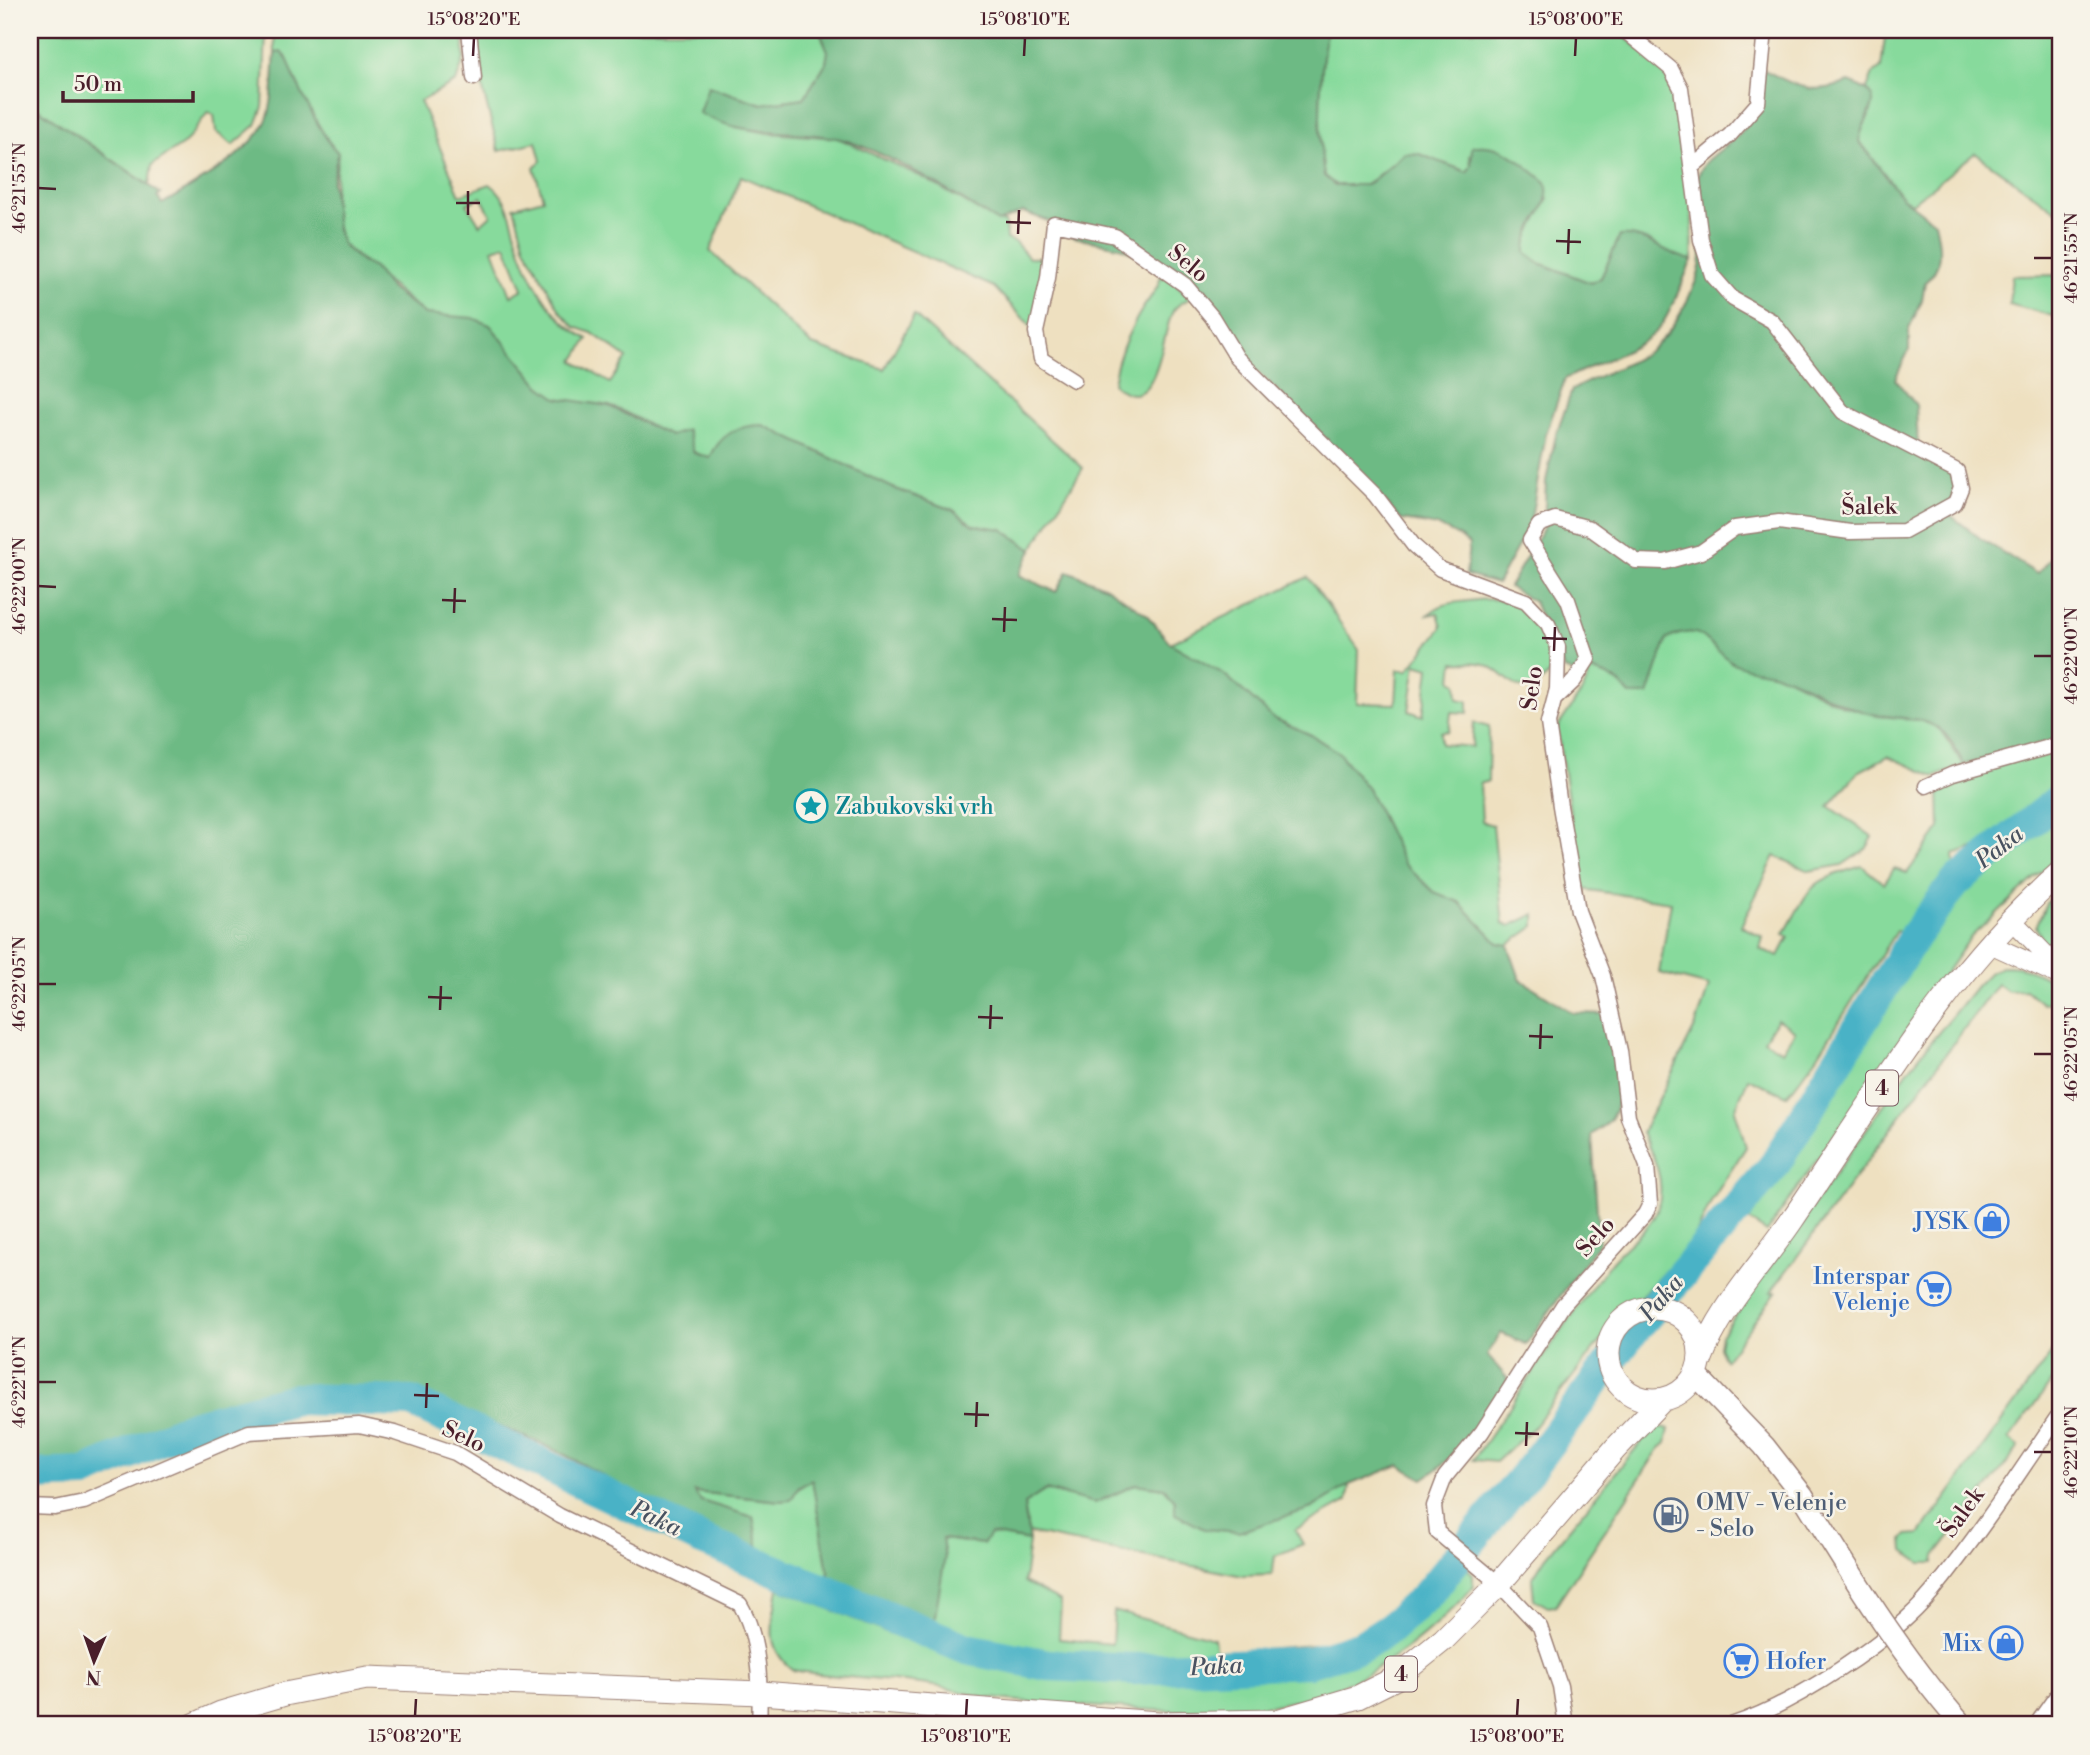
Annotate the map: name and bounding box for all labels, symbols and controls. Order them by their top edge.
text: 15°08'20"E [428,8,520,31]
text: 15°08'10"E [980,8,1070,31]
text: 15°08'00"E [1529,8,1623,31]
scale bar [63,60,192,104]
text: 50 m [74,72,122,98]
text: 46°21'55"N [8,142,31,233]
text: 46°21'55"N [2060,212,2083,303]
street label: Selo [1162,239,1214,289]
street label: Šalek [1841,490,1898,521]
text: 46°22'00"N [8,537,31,635]
text: 46°22'00"N [2060,607,2083,705]
street label: Selo [1515,664,1549,712]
place icon: Zabukovski vrh [792,787,830,825]
place label: Zabukovski vrh [836,793,994,821]
water label: Paka [1969,819,2030,876]
text: 46°22'05"N [8,936,31,1032]
text: 46°22'05"N [2060,1006,2083,1102]
road number: 4 [1866,1070,1898,1106]
shop icon: JYSK [1973,1202,2011,1240]
place label: JYSK [1912,1208,1970,1236]
street label: Selo [1570,1211,1621,1263]
place label: Interspar Velenje [1813,1263,1910,1317]
water label: Paka [1633,1268,1691,1329]
supermarket icon: Interspar Velenje [1915,1270,1953,1308]
text: 46°22'10"N [8,1335,31,1428]
text: 46°22'10"N [2060,1405,2083,1498]
street label: Selo [437,1415,490,1459]
street label: Šalek [1933,1479,1991,1543]
place label: OMV - Velenje - Selo [1696,1489,1847,1543]
water label: Paka [624,1494,686,1544]
fuel station icon: OMV - Velenje - Selo [1652,1496,1690,1534]
shop icon: Mix [1987,1624,2025,1662]
north arrow [60,1626,130,1696]
place label: Mix [1942,1630,1982,1658]
supermarket icon: Hofer [1722,1642,1760,1680]
place label: Hofer [1766,1648,1826,1676]
water label: Paka [1188,1651,1244,1683]
road number: 4 [1385,1656,1417,1692]
text: N [86,1665,101,1689]
text: 15°08'20"E [369,1725,461,1748]
text: 15°08'10"E [921,1725,1011,1748]
text: 15°08'00"E [1470,1725,1564,1748]

